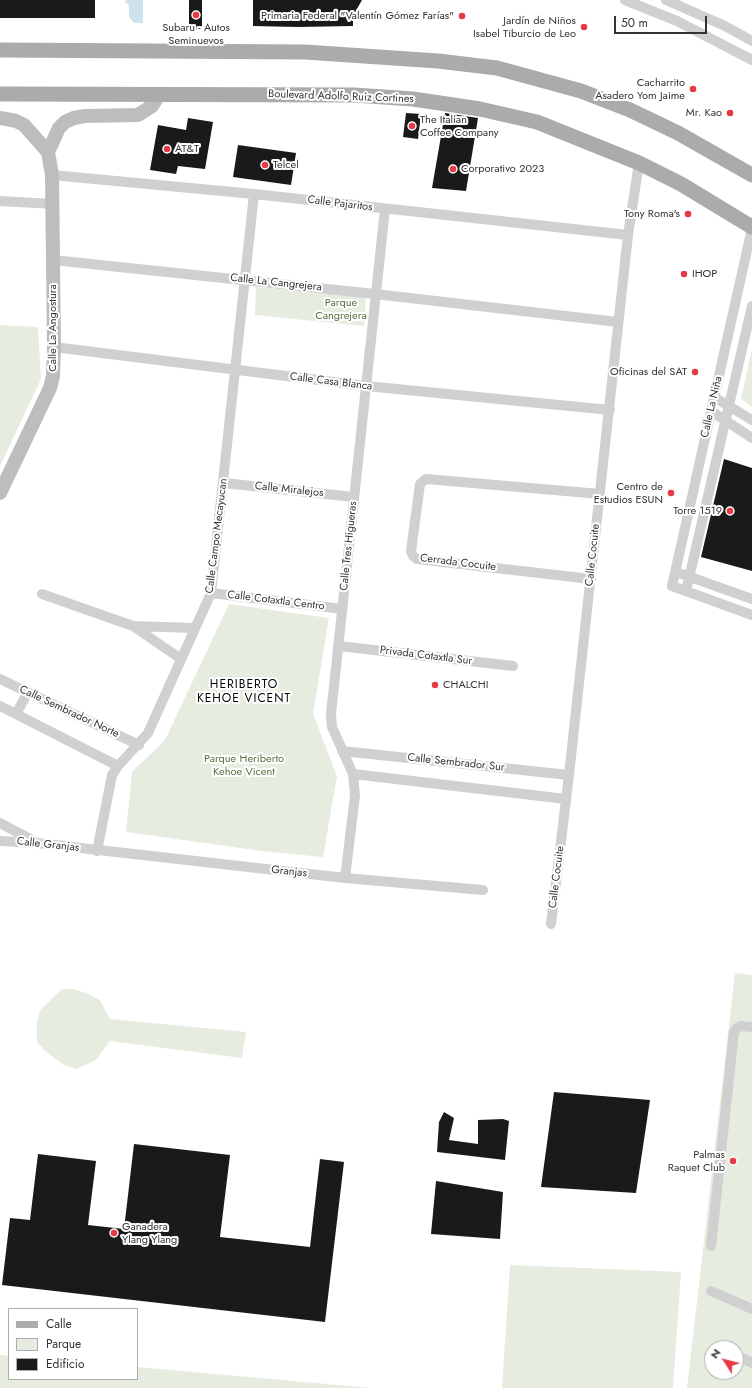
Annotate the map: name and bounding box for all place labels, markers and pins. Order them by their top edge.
place label: Primaria Federal "Valentín Gómez Farías" [261,9,454,23]
marker: Subaru - Autos Seminuevos [191,10,201,20]
marker: Primaria Federal "Valentín Gómez Farías" [457,11,467,21]
place label: Jardín de Niños Isabel Tiburcio de Leo [473,14,576,40]
place label: Subaru - Autos Seminuevos [162,21,230,47]
marker: Jardín de Niños Isabel Tiburcio de Leo [579,22,589,32]
place label: Cacharrito Asadero Yom Jaime [595,76,685,102]
marker: Cacharrito Asadero Yom Jaime [688,84,698,94]
place label: Mr. Kao [686,106,722,120]
marker: Mr. Kao [725,108,735,118]
place label: The Italian Coffee Company [420,113,499,139]
marker: The Italian Coffee Company [407,121,417,131]
place label: AT&T [175,142,199,156]
marker: AT&T [162,144,172,154]
place label: Telcel [273,158,299,172]
marker: Telcel [260,160,270,170]
place label: Corporativo 2023 [461,162,544,176]
marker: Corporativo 2023 [448,164,458,174]
place label: Tony Roma's [624,207,680,221]
marker: Tony Roma's [683,209,693,219]
place label: IHOP [692,267,717,281]
marker: IHOP [679,269,689,279]
place label: Oficinas del SAT [610,365,687,379]
marker: Oficinas del SAT [690,367,700,377]
place label: Centro de Estudios ESUN [594,480,663,506]
marker: Centro de Estudios ESUN [666,488,676,498]
place label: Torre 1519 [673,504,722,518]
marker: Torre 1519 [725,506,735,516]
place label: CHALCHI [443,678,488,692]
marker: CHALCHI [430,680,440,690]
place label: Palmas Raquet Club [668,1148,725,1174]
marker: Palmas Raquet Club [728,1156,738,1166]
place label: Ganadera Ylang Ylang [122,1220,177,1246]
marker: Ganadera Ylang Ylang [109,1228,119,1238]

